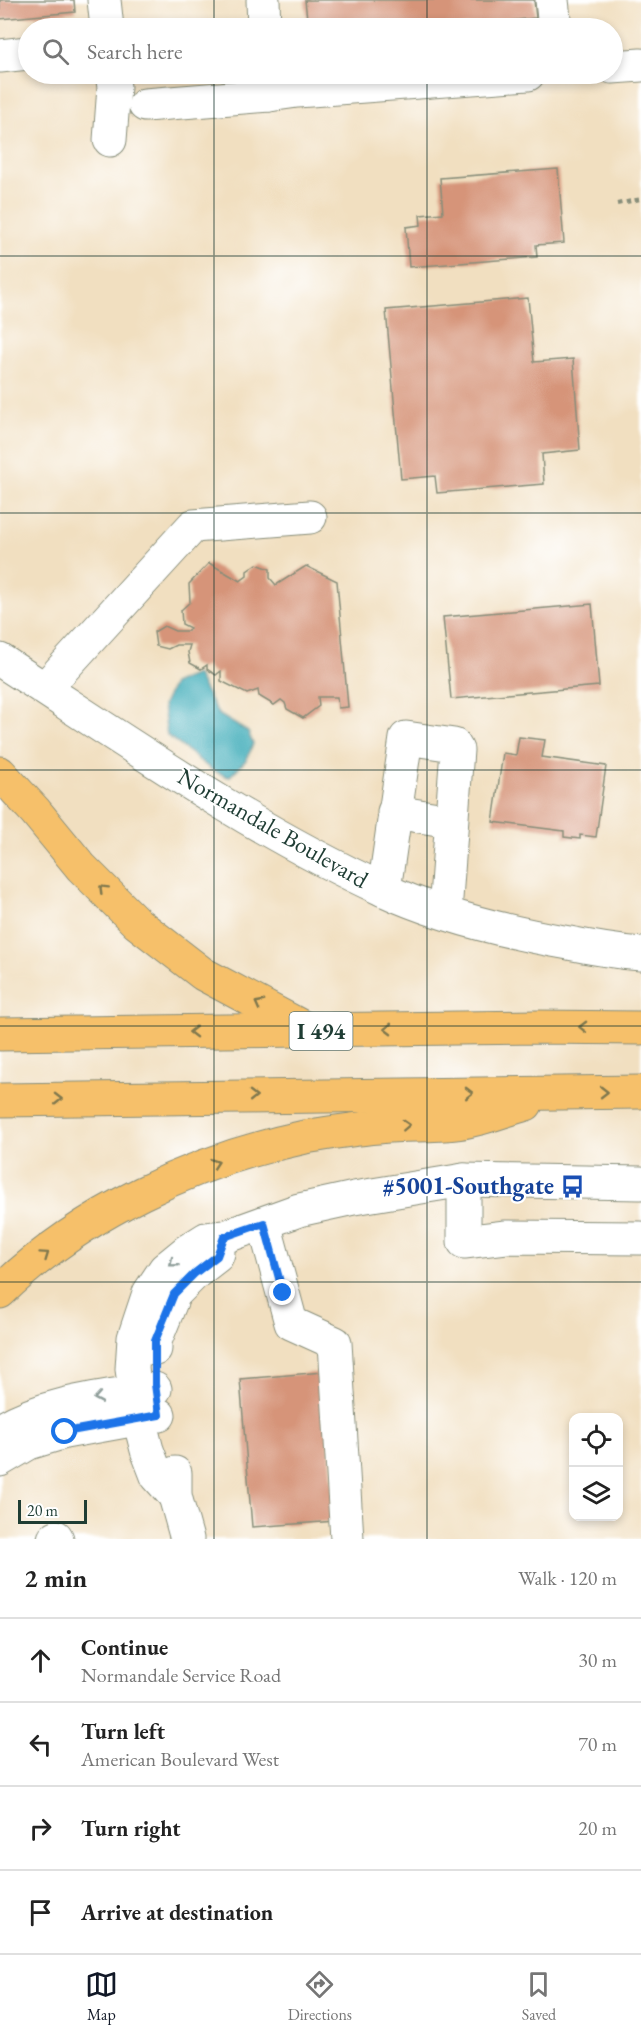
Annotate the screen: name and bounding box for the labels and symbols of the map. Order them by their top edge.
street label: Normandale Boulevard [172,760,375,895]
one-way arrow [99,885,110,895]
one-way arrow [254,1000,265,1011]
road number: I 494 [290,1012,352,1050]
one-way arrow [578,1021,587,1034]
one-way arrow [383,1023,392,1035]
one-way arrow [188,1026,197,1038]
one-way arrow [599,1086,608,1098]
one-way arrow [465,1087,474,1099]
one-way arrow [249,1090,258,1103]
one-way arrow [54,1093,63,1106]
one-way arrow [401,1119,410,1132]
one-way arrow [209,1157,220,1170]
place label: #5001-Southgate [383,1170,554,1202]
bus stop icon: #5001-Southgate [559,1173,585,1199]
one-way arrow [38,1251,49,1262]
one-way arrow [169,1255,180,1266]
route end [269,1279,295,1305]
one-way arrow [93,1391,103,1404]
route start [51,1418,77,1444]
scale bar [18,1497,87,1524]

